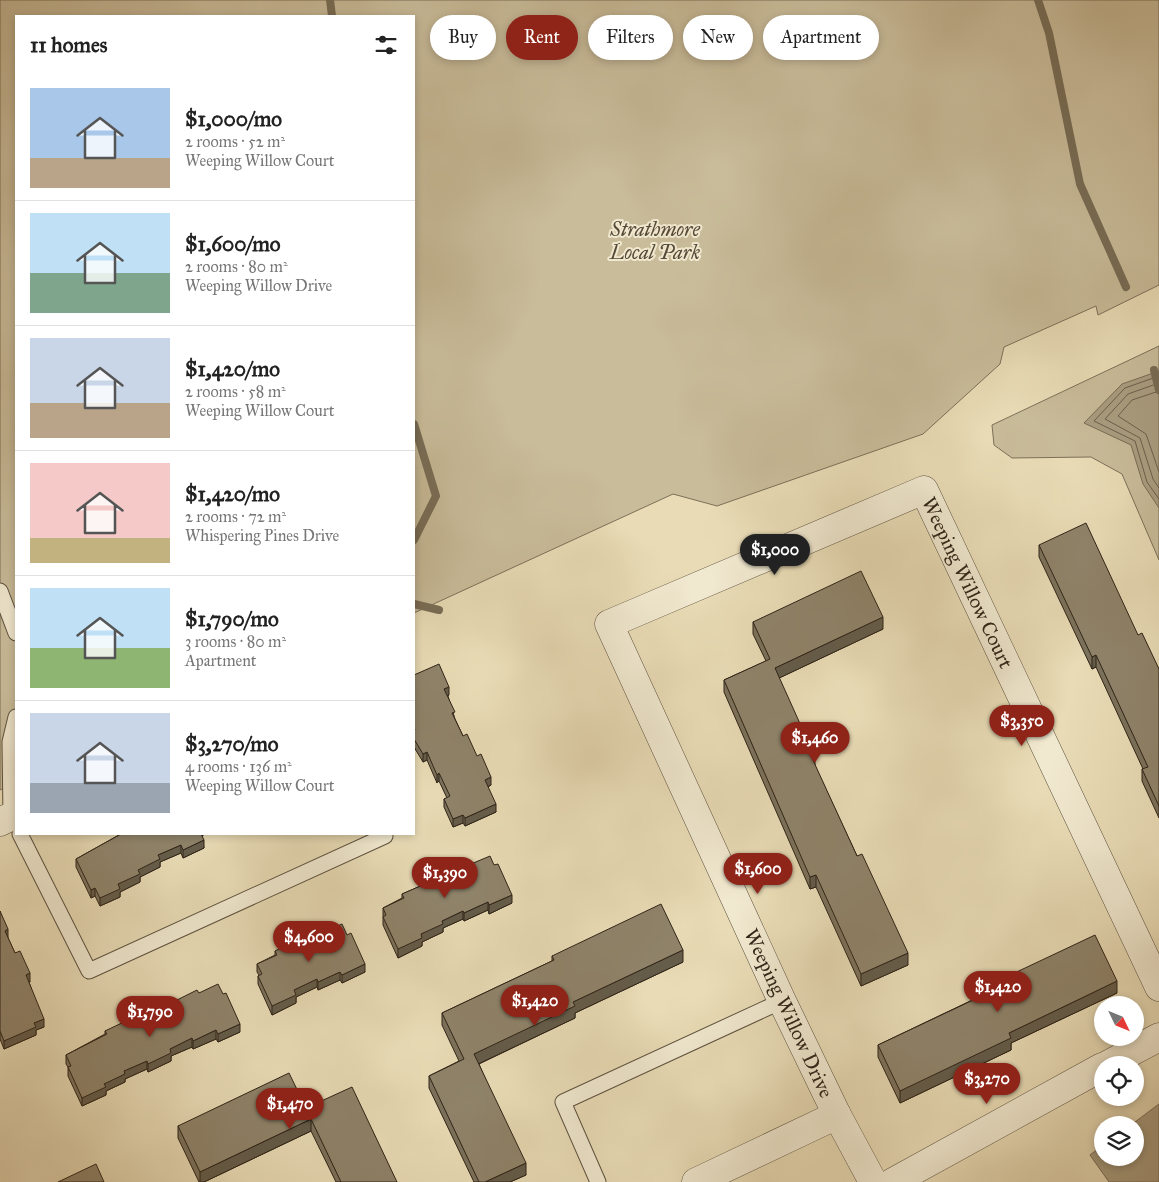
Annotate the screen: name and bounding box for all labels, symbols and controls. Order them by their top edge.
chip: Buy [430,15,496,60]
chip: Rent [506,15,578,60]
chip: Filters [588,15,673,60]
chip: New [683,15,753,60]
chip: Apartment [763,15,879,60]
icon: filters [372,31,400,59]
text: 11 homes [30,32,107,58]
text: $1,000/mo [185,106,282,132]
icon: home [70,108,130,168]
text: 2 rooms · 52 m² [185,132,285,151]
text: Weeping Willow Court [185,151,334,170]
park label: Strathmore Local Park [609,217,700,264]
text: $1,600/mo [185,231,281,257]
icon: home [70,233,130,293]
text: 2 rooms · 80 m² [185,257,288,276]
text: Weeping Willow Drive [185,276,332,295]
text: $1,420/mo [185,356,280,382]
icon: home [70,358,130,418]
text: 2 rooms · 58 m² [185,382,286,401]
text: Weeping Willow Court [185,401,334,420]
text: $1,420/mo [185,481,280,507]
icon: home [70,483,130,543]
street label: Weeping Willow Court [917,493,1018,672]
text: 2 rooms · 72 m² [185,507,286,526]
text: Whispering Pines Drive [185,526,339,545]
pin: $1,000 [734,534,816,576]
text: $1,000 [751,540,799,559]
text: $1,790/mo [185,606,279,632]
icon: home [70,608,130,668]
text: 3 rooms · 80 m² [185,632,286,651]
text: Apartment [185,651,257,670]
pin: $3,350 [981,704,1063,747]
text: $3,350 [1000,711,1044,730]
pin: $1,460 [774,722,856,764]
text: $1,460 [792,728,838,747]
text: $3,270/mo [185,731,279,757]
icon: home [70,733,130,793]
text: 4 rooms · 136 m² [185,757,292,776]
text: Weeping Willow Court [185,776,334,795]
pin: $1,600 [717,852,799,895]
pin: $1,390 [404,856,486,899]
text: $1,600 [735,859,781,878]
text: $1,390 [423,863,467,882]
pin: $4,600 [268,920,350,963]
street label: Weeping Willow Drive [738,925,839,1102]
text: $4,600 [284,927,334,946]
pin: $1,420 [957,970,1039,1013]
text: $1,420 [975,977,1021,996]
pin: $1,420 [494,984,576,1027]
text: $1,420 [512,991,558,1010]
pin: $1,790 [109,996,191,1038]
north arrow [1094,996,1144,1046]
map controls [1094,996,1144,1166]
text: $1,790 [127,1002,173,1021]
button: locate [1094,1056,1144,1106]
pin: $3,270 [946,1062,1028,1105]
text: $3,270 [964,1069,1010,1088]
pin: $1,470 [249,1088,331,1130]
text: $1,470 [267,1094,313,1113]
button: layers [1094,1116,1144,1166]

